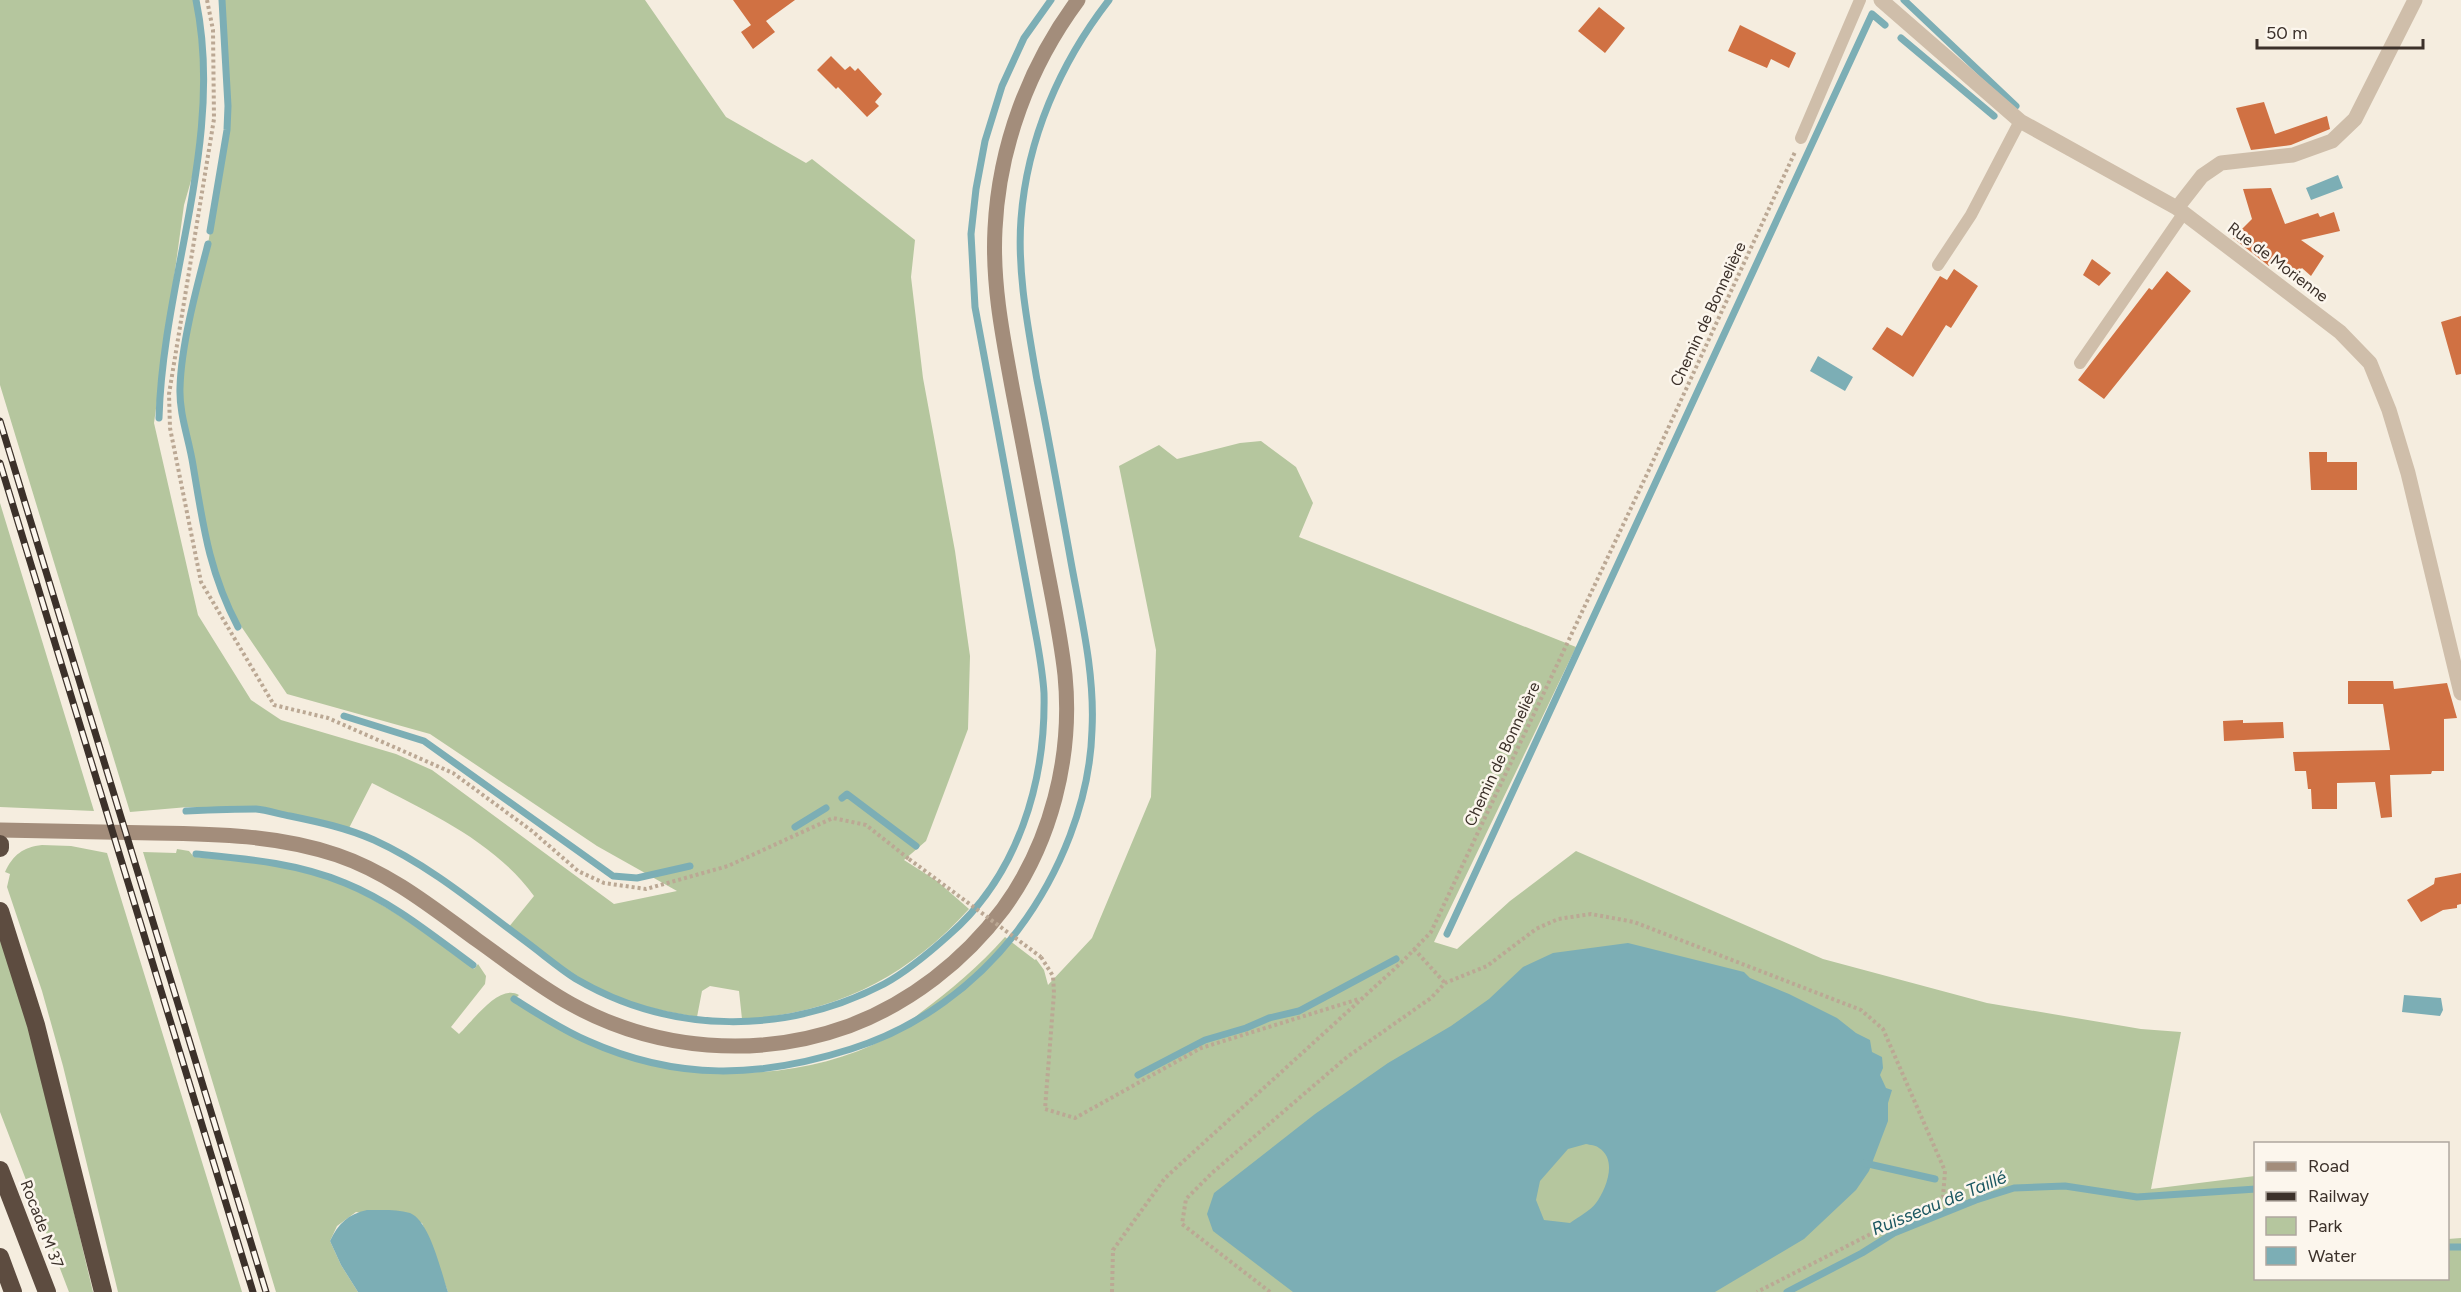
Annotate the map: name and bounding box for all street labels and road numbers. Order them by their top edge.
street label: Rue de Morienne [2224,218,2332,306]
street label: Chemin de Bonnelière [1666,238,1750,389]
street label: Chemin de Bonnelière [1460,678,1544,829]
street label: Rocade M 37 [16,1177,68,1271]

